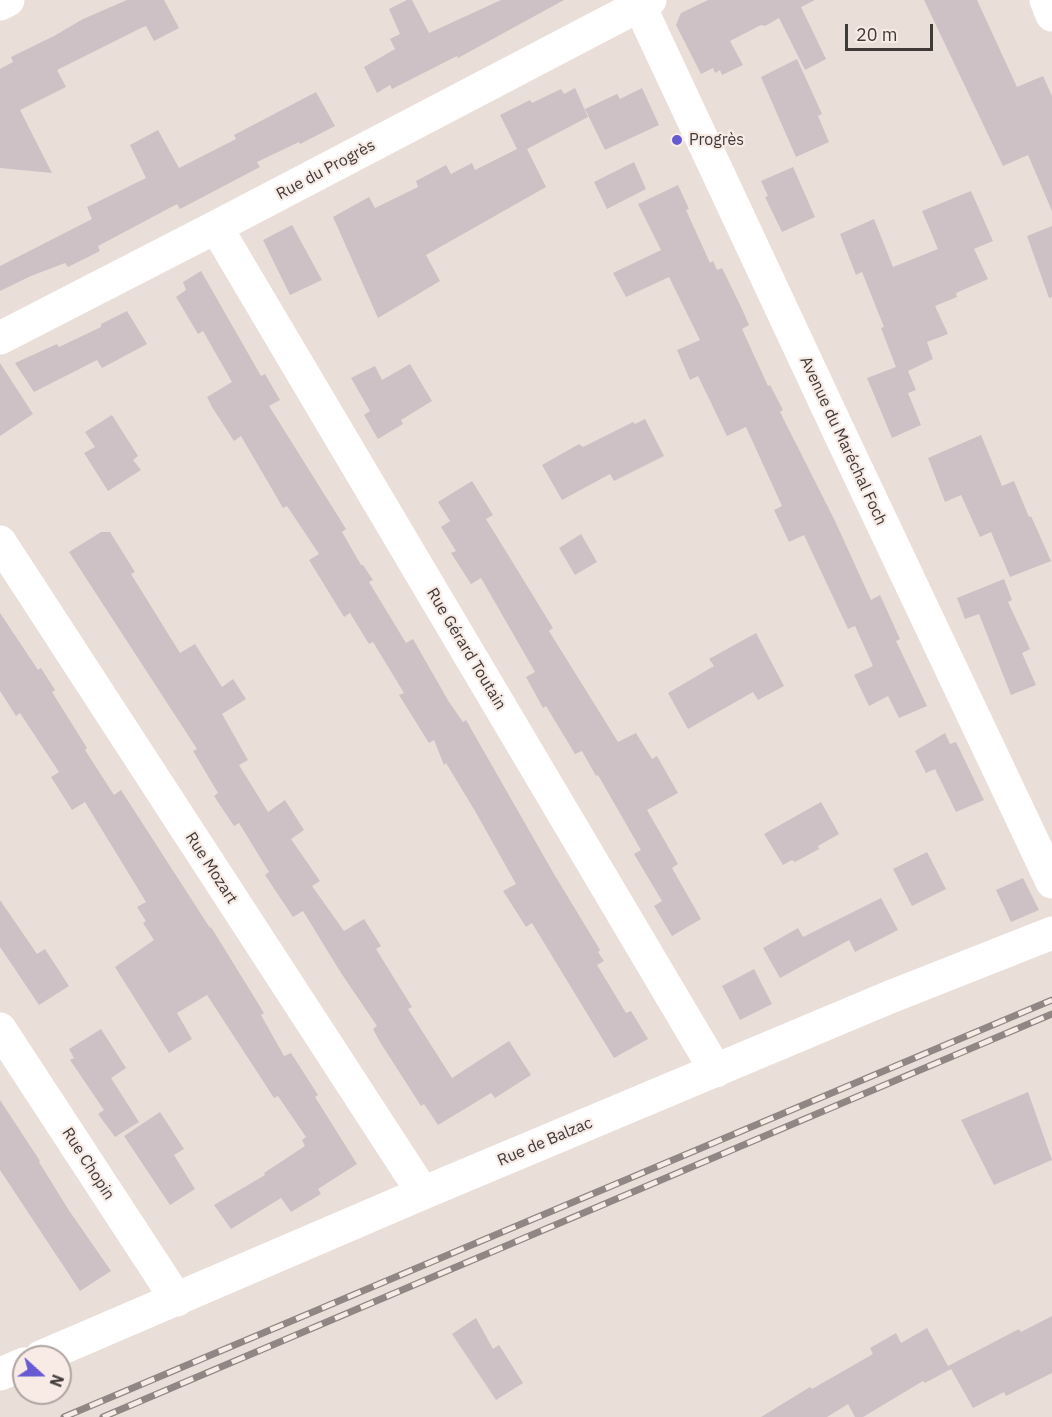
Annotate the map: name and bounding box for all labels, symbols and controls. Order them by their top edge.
scale bar [848,12,936,50]
text: 20 m [856,23,898,46]
place label: Progrès [689,130,744,150]
marker: Progrès [670,133,684,147]
street label: Rue du Progrès [273,136,379,204]
street label: Avenue du Maréchal Foch [795,354,891,528]
street label: Rue Gérard Toutain [422,585,510,713]
street label: Rue Mozart [181,829,241,907]
street label: Rue de Balzac [495,1113,595,1171]
street label: Rue Chopin [58,1124,118,1204]
north arrow [12,1345,72,1405]
text: N [46,1372,68,1390]

